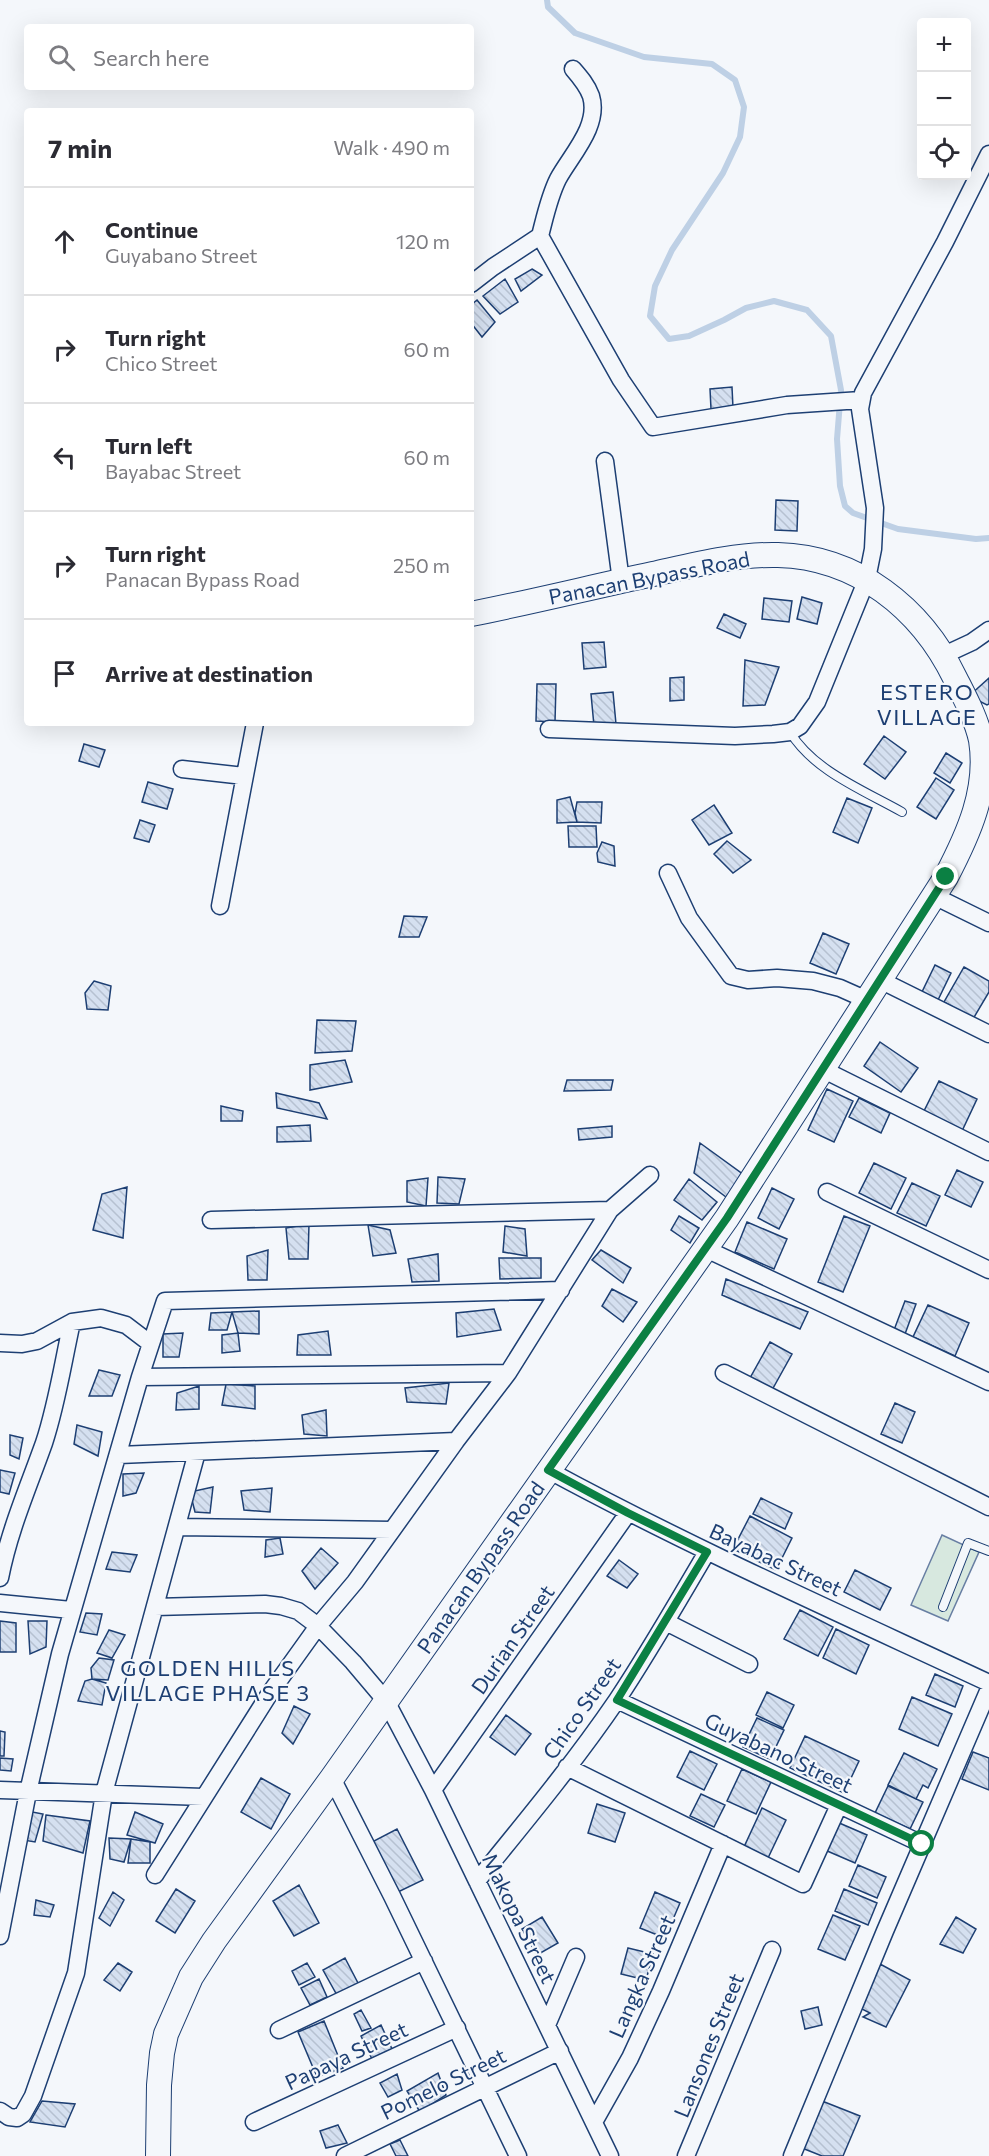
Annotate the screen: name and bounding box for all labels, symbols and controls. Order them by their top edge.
map controls [917,18,971,180]
button: + [917,18,971,72]
search box [24,24,474,90]
icon: search [45,41,78,74]
text: Search here [93,44,209,71]
button: − [917,72,971,126]
button: locate [917,126,971,180]
text: 7 min [48,132,112,163]
text: Walk · 490 m [333,135,450,159]
text: Continue [105,216,198,243]
icon: ahead [48,225,81,258]
text: 120 m [396,229,450,253]
text: Guyabano Street [105,243,258,267]
text: Turn right [105,324,206,351]
icon: right [48,333,81,366]
text: 60 m [404,337,450,361]
text: Chico Street [105,351,218,375]
text: Turn left [105,432,192,459]
icon: left [48,441,81,474]
text: 60 m [404,445,450,469]
text: Bayabac Street [105,459,241,483]
text: Turn right [105,540,206,567]
street label: Panacan Bypass Road [546,545,752,609]
icon: right [48,549,81,582]
text: 250 m [393,553,450,577]
text: Panacan Bypass Road [105,567,300,591]
icon: arrive [48,657,81,690]
text: Arrive at destination [105,660,313,687]
district label: ESTERO VILLAGE [877,678,977,730]
route end [932,863,958,889]
street label: Panacan Bypass Road [411,1476,549,1658]
street label: Bayabac Street [706,1517,846,1601]
street label: Durian Street [465,1580,559,1698]
street label: Chico Street [537,1652,625,1764]
district label: GOLDEN HILLS VILLAGE PHASE 3 [105,1654,311,1706]
street label: Guyabano Street [701,1707,857,1797]
route start [908,1830,934,1856]
street label: Makopa Street [478,1849,562,1987]
street label: Langka Street [603,1911,679,2041]
street label: Lansones Street [668,1969,748,2121]
street label: Papaya Street [281,2016,411,2094]
street label: Pomelo Street [376,2042,510,2124]

